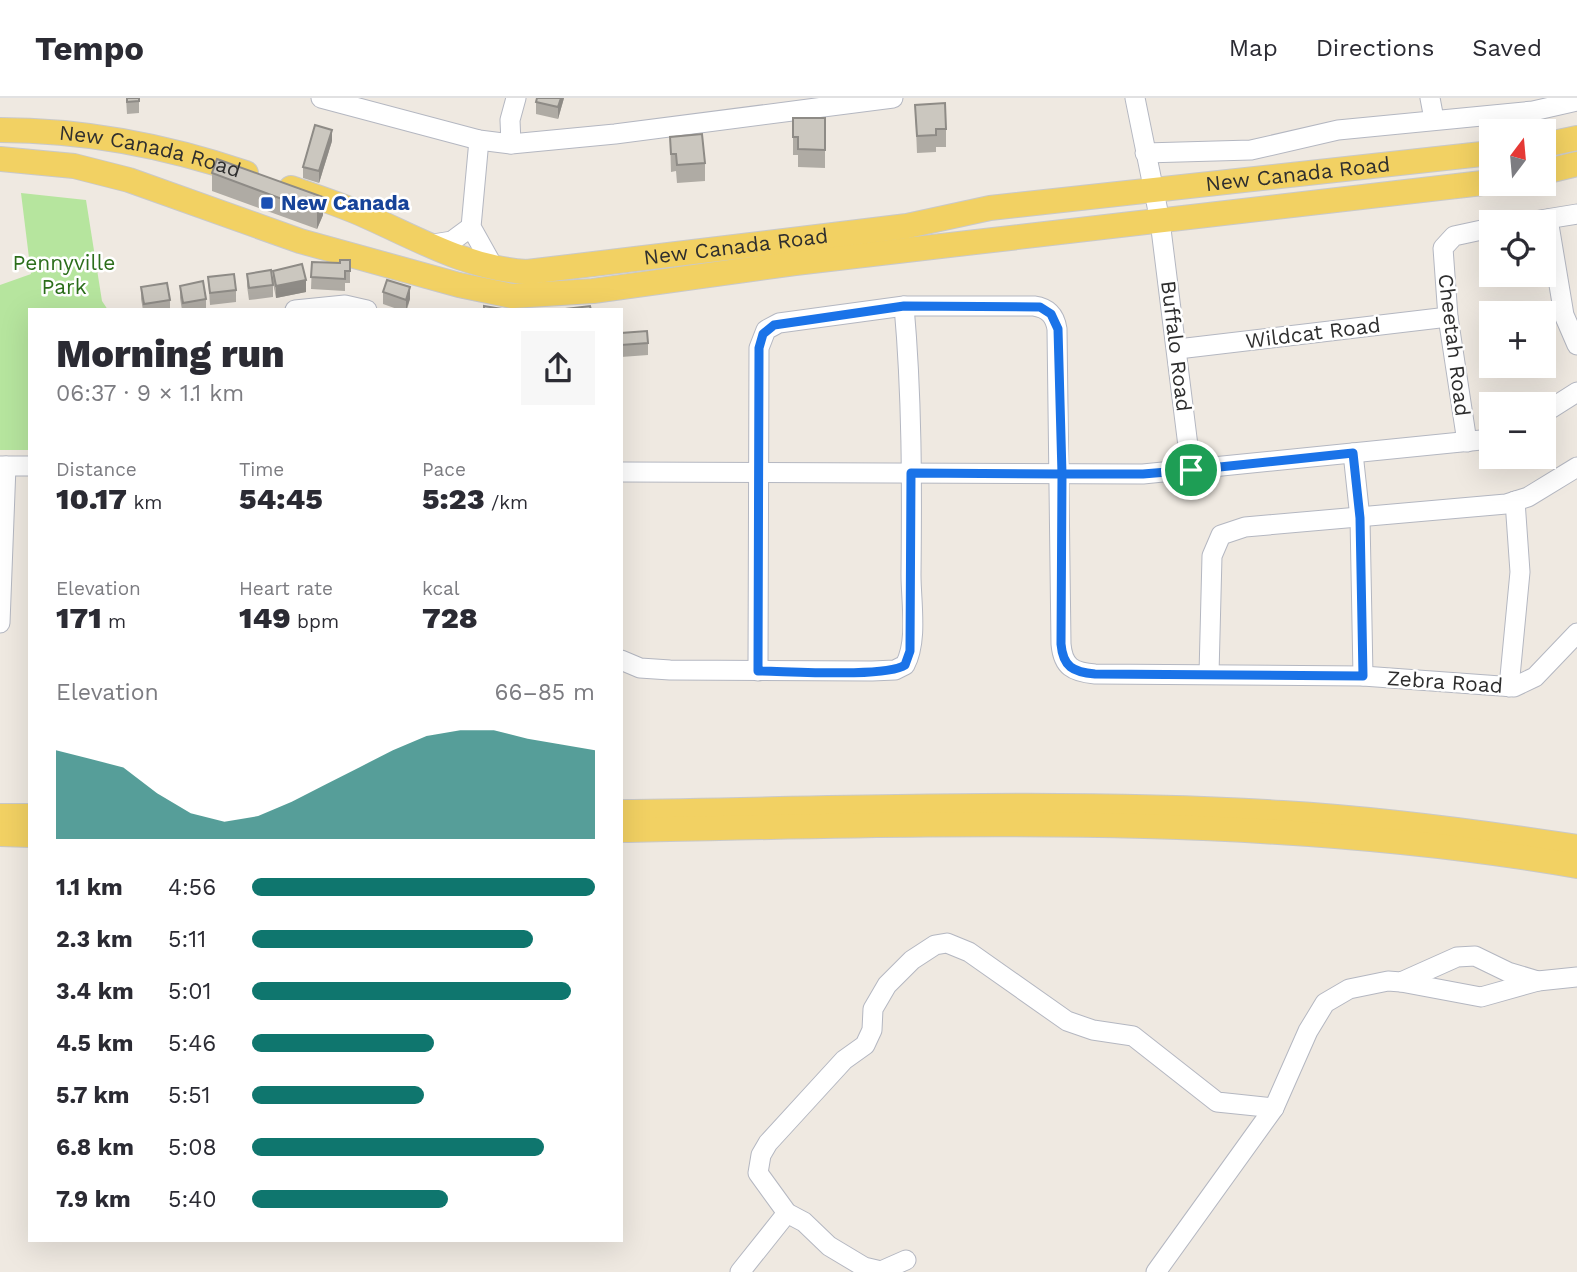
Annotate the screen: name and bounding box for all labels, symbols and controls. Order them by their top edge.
text: Tempo [35,29,144,68]
text: Map [1229,34,1278,62]
text: Directions [1316,34,1434,62]
text: Saved [1472,34,1542,62]
north arrow [1479,119,1556,196]
map controls [1479,119,1556,469]
street label: New Canada Road [58,120,244,182]
street label: New Canada Road [1204,151,1391,196]
place label: New Canada [281,190,411,215]
marker: New Canada [259,195,275,211]
button: locate [1479,210,1556,287]
street label: New Canada Road [642,223,829,270]
park label: Pennyville Park [13,250,115,299]
street label: Cheetah Road [1433,272,1476,418]
street label: Buffalo Road [1156,279,1197,413]
button: + [1479,301,1556,378]
street label: Wildcat Road [1244,312,1382,353]
button: share [521,331,595,405]
text: Morning run [56,332,285,376]
text: 06:37 · 9 × 1.1 km [56,380,244,407]
button: − [1479,392,1556,469]
pin [1161,440,1221,500]
icon: arrive [1172,451,1210,489]
text: Distance [56,458,137,481]
text: Time [239,458,284,481]
text: Pace [422,458,466,481]
text: 10.17 [56,481,127,516]
text: 54:45 [239,481,323,516]
text: 5:23 [422,481,485,516]
text: km [127,491,162,514]
text: /km [485,491,528,514]
text: Elevation [56,577,141,600]
text: Heart rate [239,577,333,600]
text: kcal [422,577,460,600]
text: 171 [56,600,102,635]
text: 149 [239,600,291,635]
text: 728 [422,600,478,635]
text: m [102,610,126,633]
text: bpm [291,610,339,633]
street label: Zebra Road [1386,665,1504,698]
text: Elevation [56,679,159,706]
text: 66–85 m [494,679,595,706]
text: 1.1 km [56,874,123,901]
text: 4:56 [168,874,216,901]
text: 2.3 km [56,926,133,953]
text: 5:11 [168,926,206,953]
text: 3.4 km [56,978,134,1005]
text: 5:01 [168,978,211,1005]
text: 4.5 km [56,1030,133,1057]
text: 5:46 [168,1030,216,1057]
text: 5.7 km [56,1082,129,1109]
text: 5:51 [168,1082,211,1109]
text: 6.8 km [56,1134,134,1161]
text: 5:08 [168,1134,217,1161]
text: 7.9 km [56,1186,131,1213]
text: 5:40 [168,1186,217,1213]

